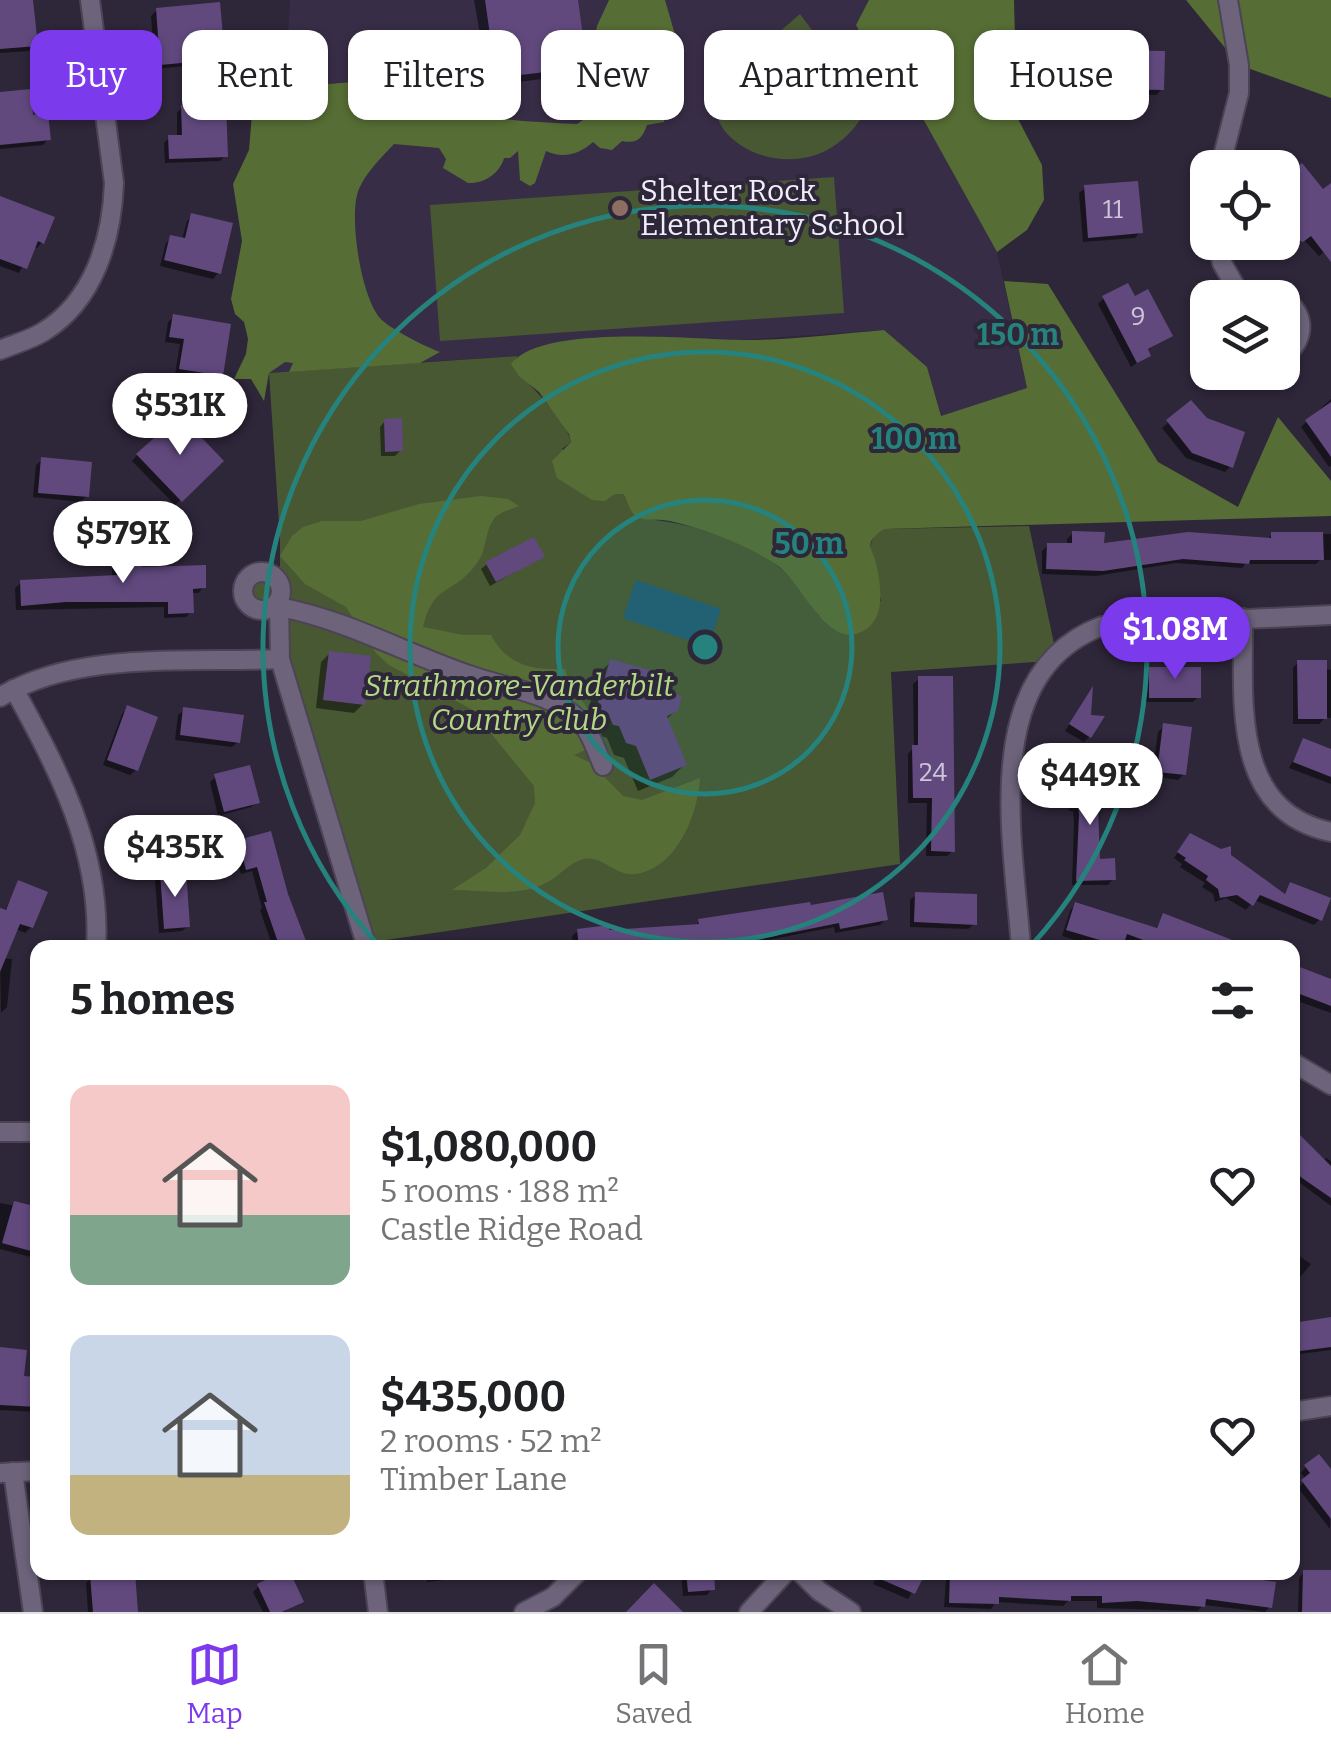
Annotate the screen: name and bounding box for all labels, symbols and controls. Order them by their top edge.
chip: Buy [30,30,162,120]
chip: Rent [182,30,328,120]
chip: Filters [348,30,521,120]
chip: New [541,30,684,120]
chip: Apartment [704,30,954,120]
chip: House [974,30,1149,120]
map controls [1190,150,1300,390]
button: locate [1190,150,1300,260]
place label: Shelter Rock Elementary School [640,173,904,243]
house number: 11 [1103,195,1123,225]
marker: Shelter Rock Elementary School [609,197,631,219]
button: layers [1190,280,1300,390]
house number: 9 [1131,302,1145,332]
text: 150 m [977,317,1060,353]
pin: $531K [110,373,250,458]
text: $531K [134,386,226,424]
text: 100 m [871,421,957,457]
pin: $579K [53,501,193,586]
text: $579K [75,514,171,552]
text: 50 m [774,526,844,562]
pin: $1.08M [1094,597,1256,682]
text: $1.08M [1122,610,1228,648]
centre of rings [687,629,723,665]
park label: Strathmore-Vanderbilt Country Club [364,668,674,738]
pin: $449K [1020,743,1160,828]
text: $449K [1040,756,1140,794]
house number: 24 [919,758,947,788]
pin: $435K [105,815,245,900]
text: $435K [126,828,224,866]
icon: filters [1205,973,1260,1028]
text: 5 homes [70,975,235,1025]
text: $1,080,000 [380,1122,597,1172]
icon: home [150,1125,270,1245]
icon: heart [1205,1158,1260,1213]
text: 5 rooms · 188 m² [380,1172,619,1210]
text: Castle Ridge Road [380,1210,643,1248]
text: $435,000 [380,1372,566,1422]
icon: home [150,1375,270,1495]
icon: heart [1205,1408,1260,1463]
text: 2 rooms · 52 m² [380,1422,602,1460]
text: Timber Lane [380,1460,567,1498]
tab: Map [186,1637,243,1730]
tab: Saved [615,1637,692,1730]
tab: Home [1065,1637,1145,1730]

